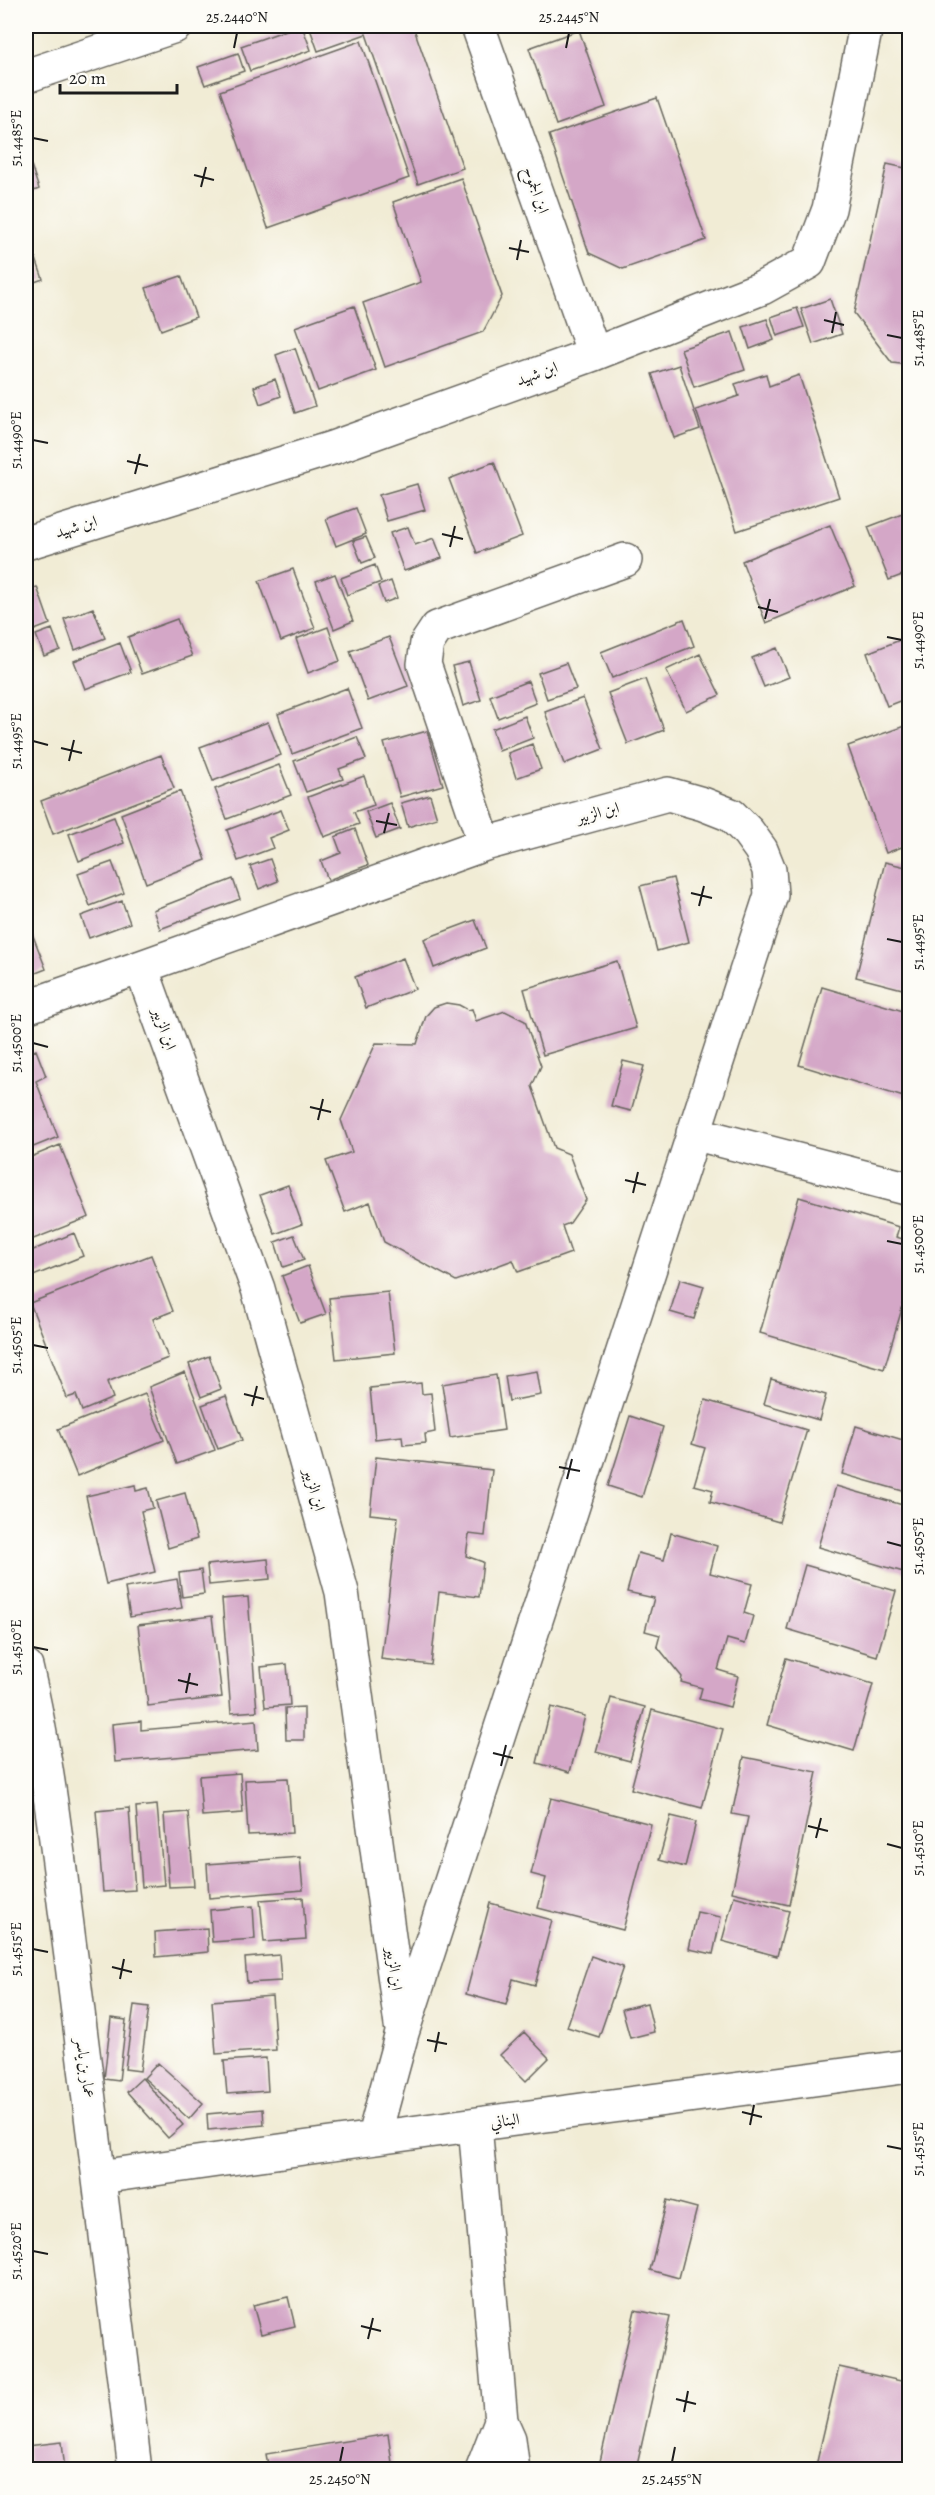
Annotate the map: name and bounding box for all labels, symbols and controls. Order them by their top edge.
text: 25.2440°N [206,7,268,27]
text: 25.2445°N [539,7,600,27]
scale bar [60,57,177,95]
text: 20 m [69,66,106,90]
text: 51.4485°E [6,110,26,166]
street label: ابن الجموح [515,163,554,218]
text: 51.4485°E [908,310,928,366]
street label: ابن شهيد [513,356,561,392]
text: 51.4490°E [6,411,26,469]
street label: ابن شهيد [52,510,100,544]
text: 51.4490°E [908,611,928,669]
text: 51.4495°E [6,713,26,769]
street label: ابن الزبير [572,797,622,830]
text: 51.4495°E [908,914,928,970]
street label: ابن الزبير [146,1003,182,1053]
text: 51.4500°E [6,1014,26,1072]
text: 51.4500°E [908,1215,928,1273]
text: 51.4505°E [6,1316,26,1374]
street label: ابن الزبير [297,1464,331,1514]
text: 51.4505°E [908,1517,928,1575]
text: 51.4510°E [6,1619,26,1675]
text: 51.4510°E [908,1820,928,1876]
text: 51.4515°E [6,1922,26,1976]
street label: ابن الزبير [380,1944,408,1992]
street label: عمار بن ياسر [70,2034,100,2100]
street label: البناني [489,2108,521,2135]
text: 51.4515°E [908,2122,928,2176]
text: 51.4520°E [6,2222,26,2280]
text: 25.2450°N [309,2469,371,2489]
text: 25.2455°N [642,2469,702,2489]

